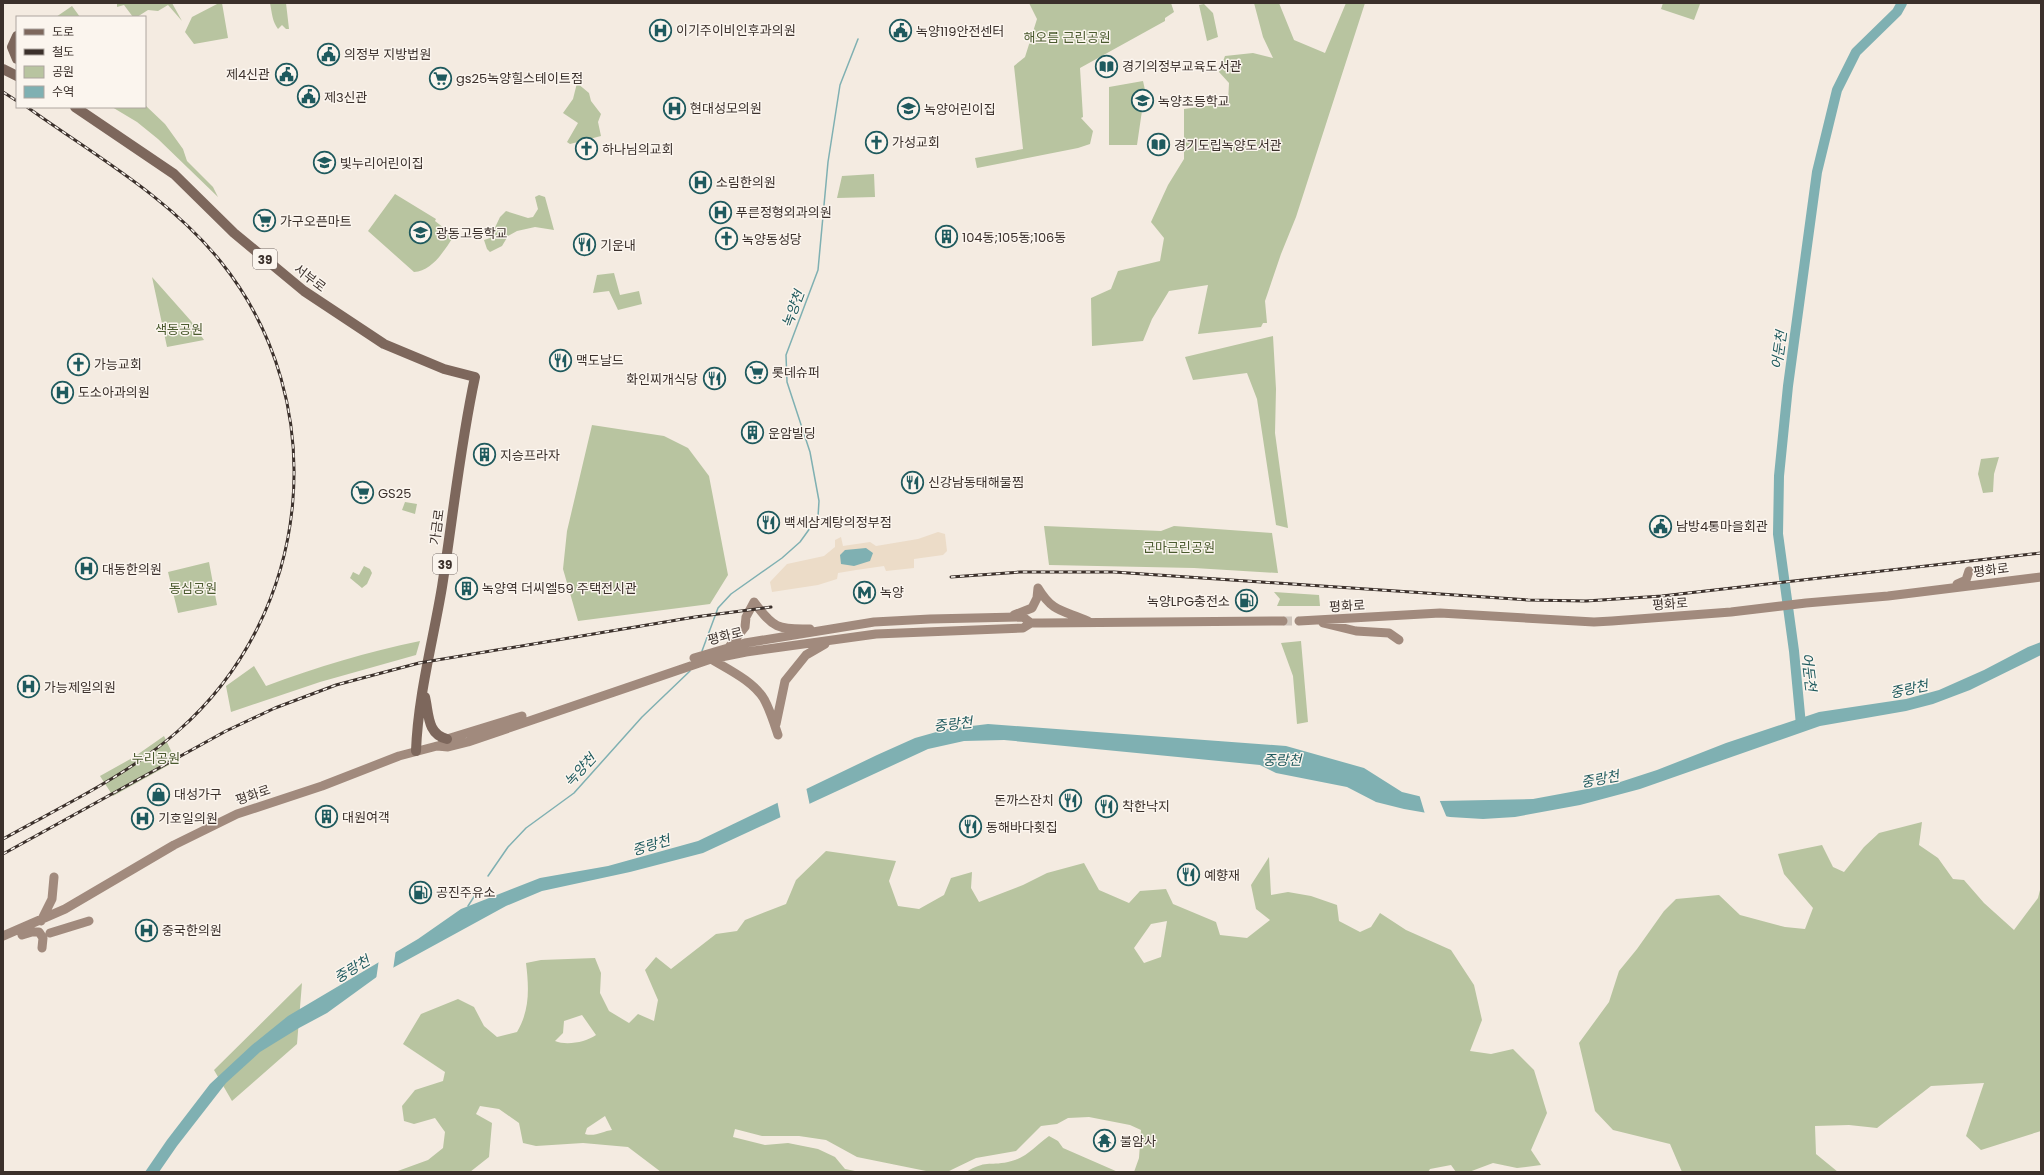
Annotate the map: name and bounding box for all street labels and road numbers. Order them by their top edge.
road number: 39 [253,249,277,269]
street label: 서부로 [290,260,330,296]
street label: 가금로 [425,508,449,546]
road number: 39 [433,554,457,574]
street label: 평화로 [1972,558,2010,582]
street label: 평화로 [1651,593,1689,615]
street label: 평화로 [1329,596,1365,616]
street label: 평화로 [705,622,745,650]
street label: 평화로 [233,780,273,810]

